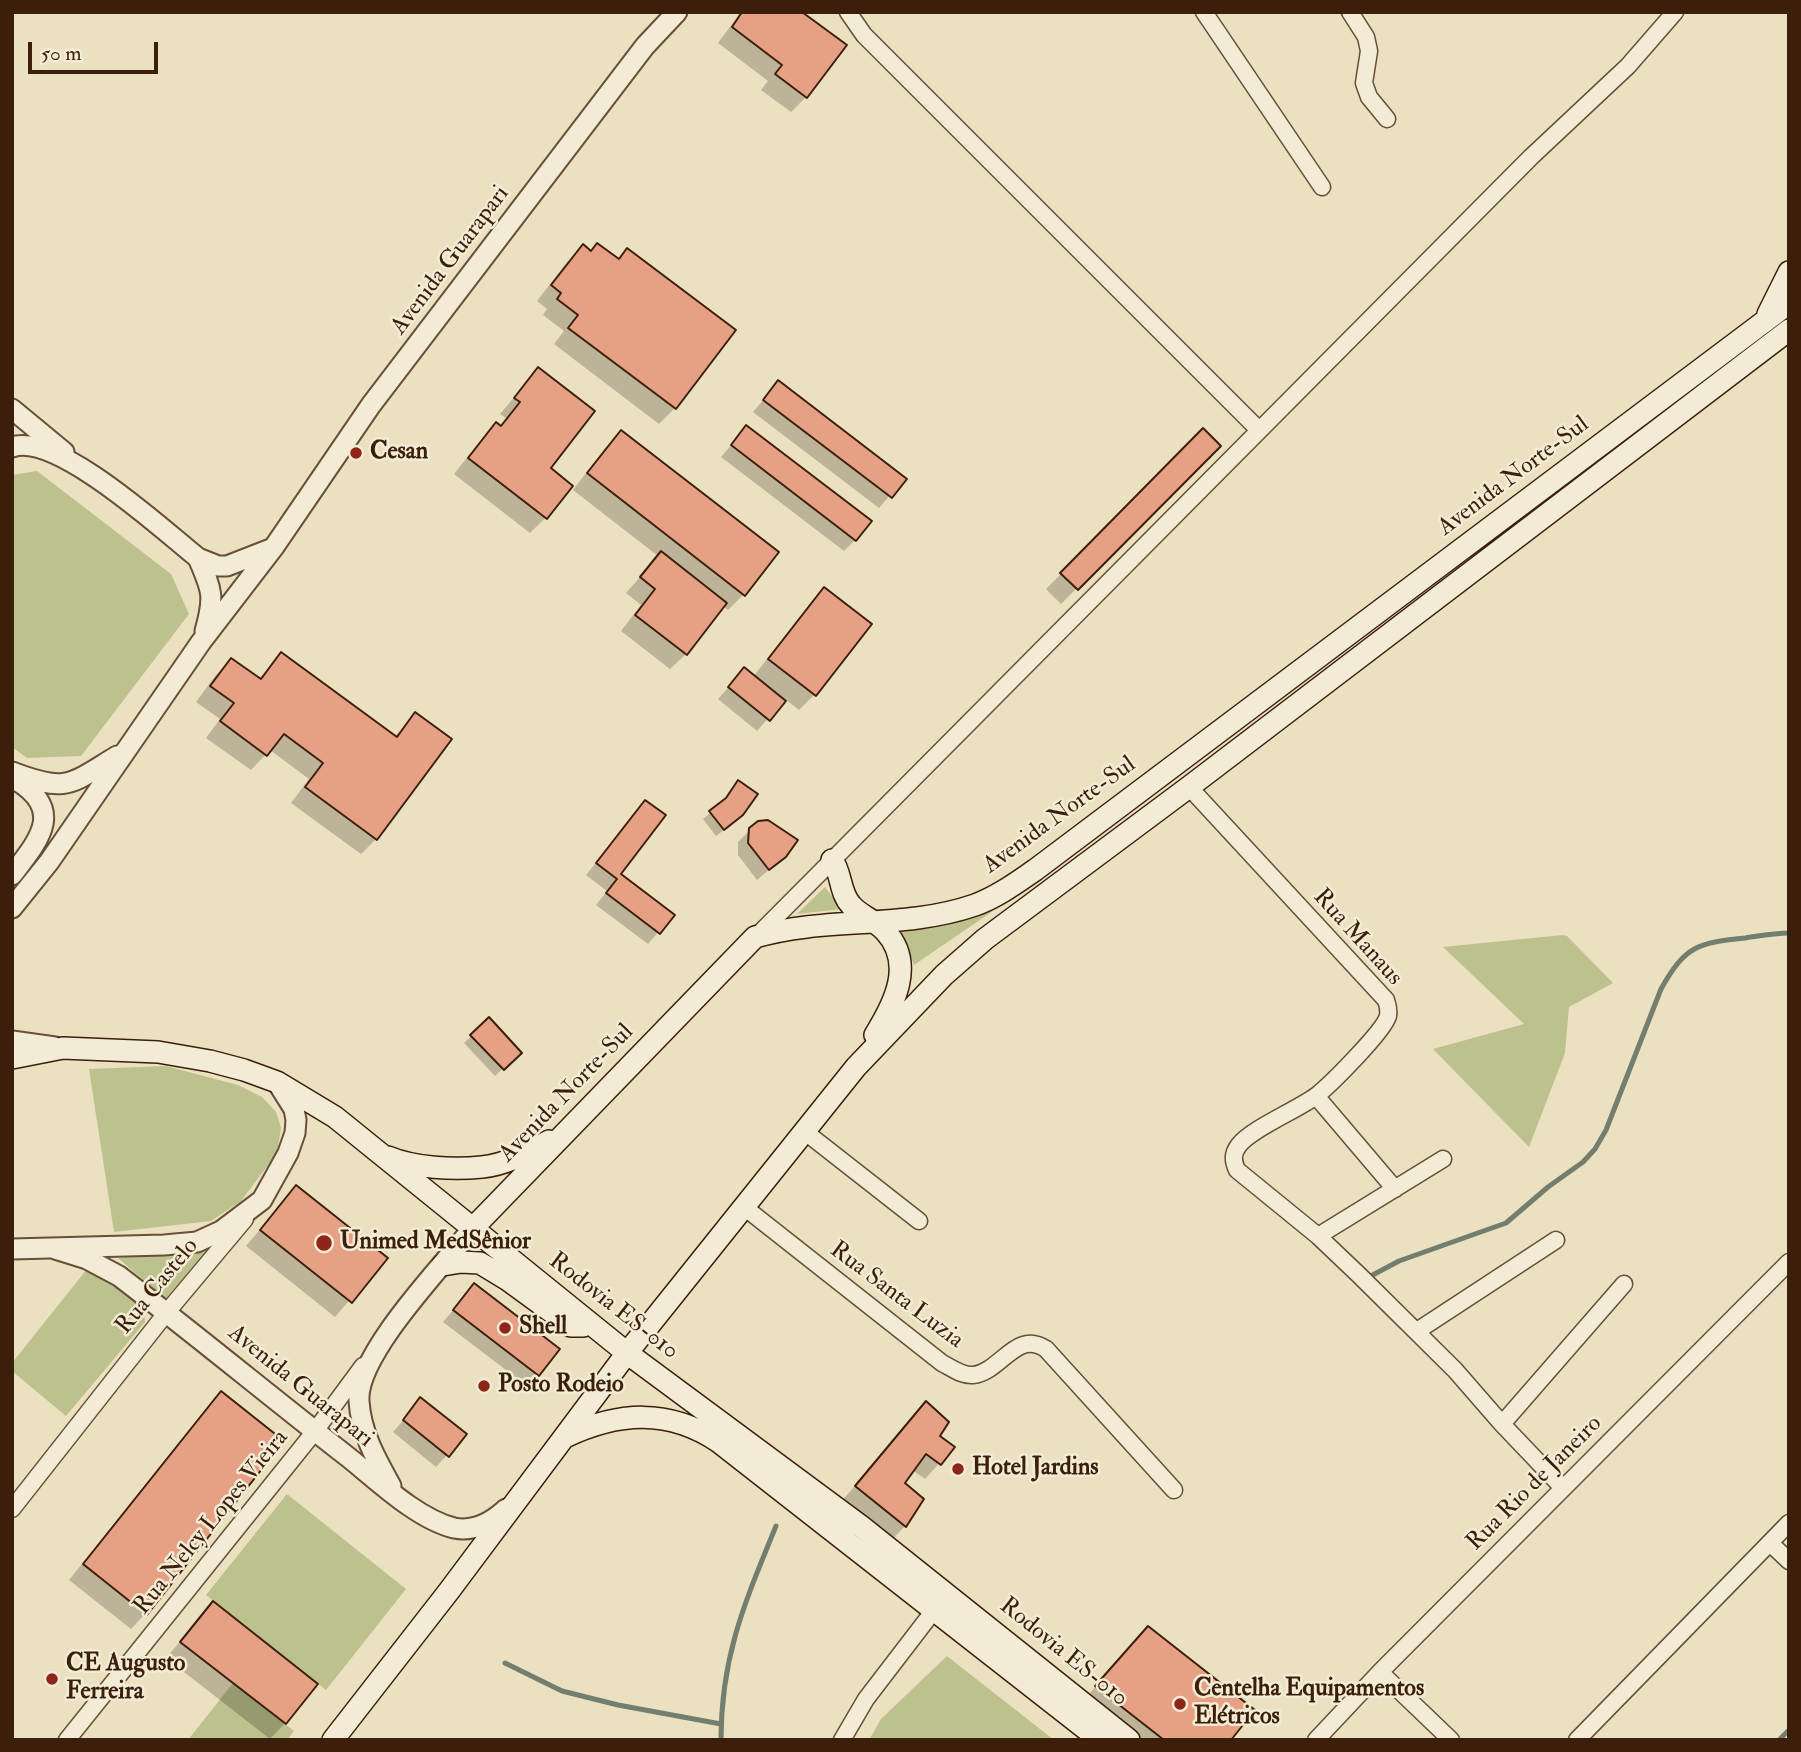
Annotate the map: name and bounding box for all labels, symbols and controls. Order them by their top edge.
scale bar [32,28,161,72]
text: 50 m [41,40,82,67]
street label: Avenida Guarapari [386,181,516,341]
street label: Avenida Norte-Sul [1433,411,1595,543]
place label: Cesan [370,439,428,467]
marker: Cesan [348,445,364,461]
street label: Avenida Norte-Sul [978,751,1142,881]
street label: Rua Manaus [1306,884,1408,992]
street label: Avenida Norte-Sul [494,1019,640,1169]
place label: Unimed MedSênior [340,1229,531,1257]
street label: Rua Castelo [111,1233,205,1341]
marker: Unimed MedSênior [314,1233,334,1253]
street label: Rua Santa Luzia [823,1236,969,1356]
street label: Rodovia ES-010 [542,1247,684,1367]
place label: Shell [519,1314,567,1342]
street label: Avenida Guarapari [221,1320,379,1454]
marker: Shell [497,1320,513,1336]
place label: Posto Rodeio [498,1372,624,1400]
marker: Posto Rodeio [476,1378,492,1394]
street label: Rua Rio de Janeiro [1461,1410,1609,1558]
street label: Rua Nelcy Lopes Vieira [129,1425,295,1621]
place label: Hotel Jardins [972,1455,1099,1483]
marker: Hotel Jardins [950,1461,966,1477]
street label: Rodovia ES-010 [993,1592,1133,1714]
place label: CE Augusto Ferreira [66,1651,185,1707]
marker: CE Augusto Ferreira [44,1671,60,1687]
place label: Centelha Equipamentos Elétricos [1194,1676,1424,1732]
marker: Centelha Equipamentos Elétricos [1172,1696,1188,1712]

